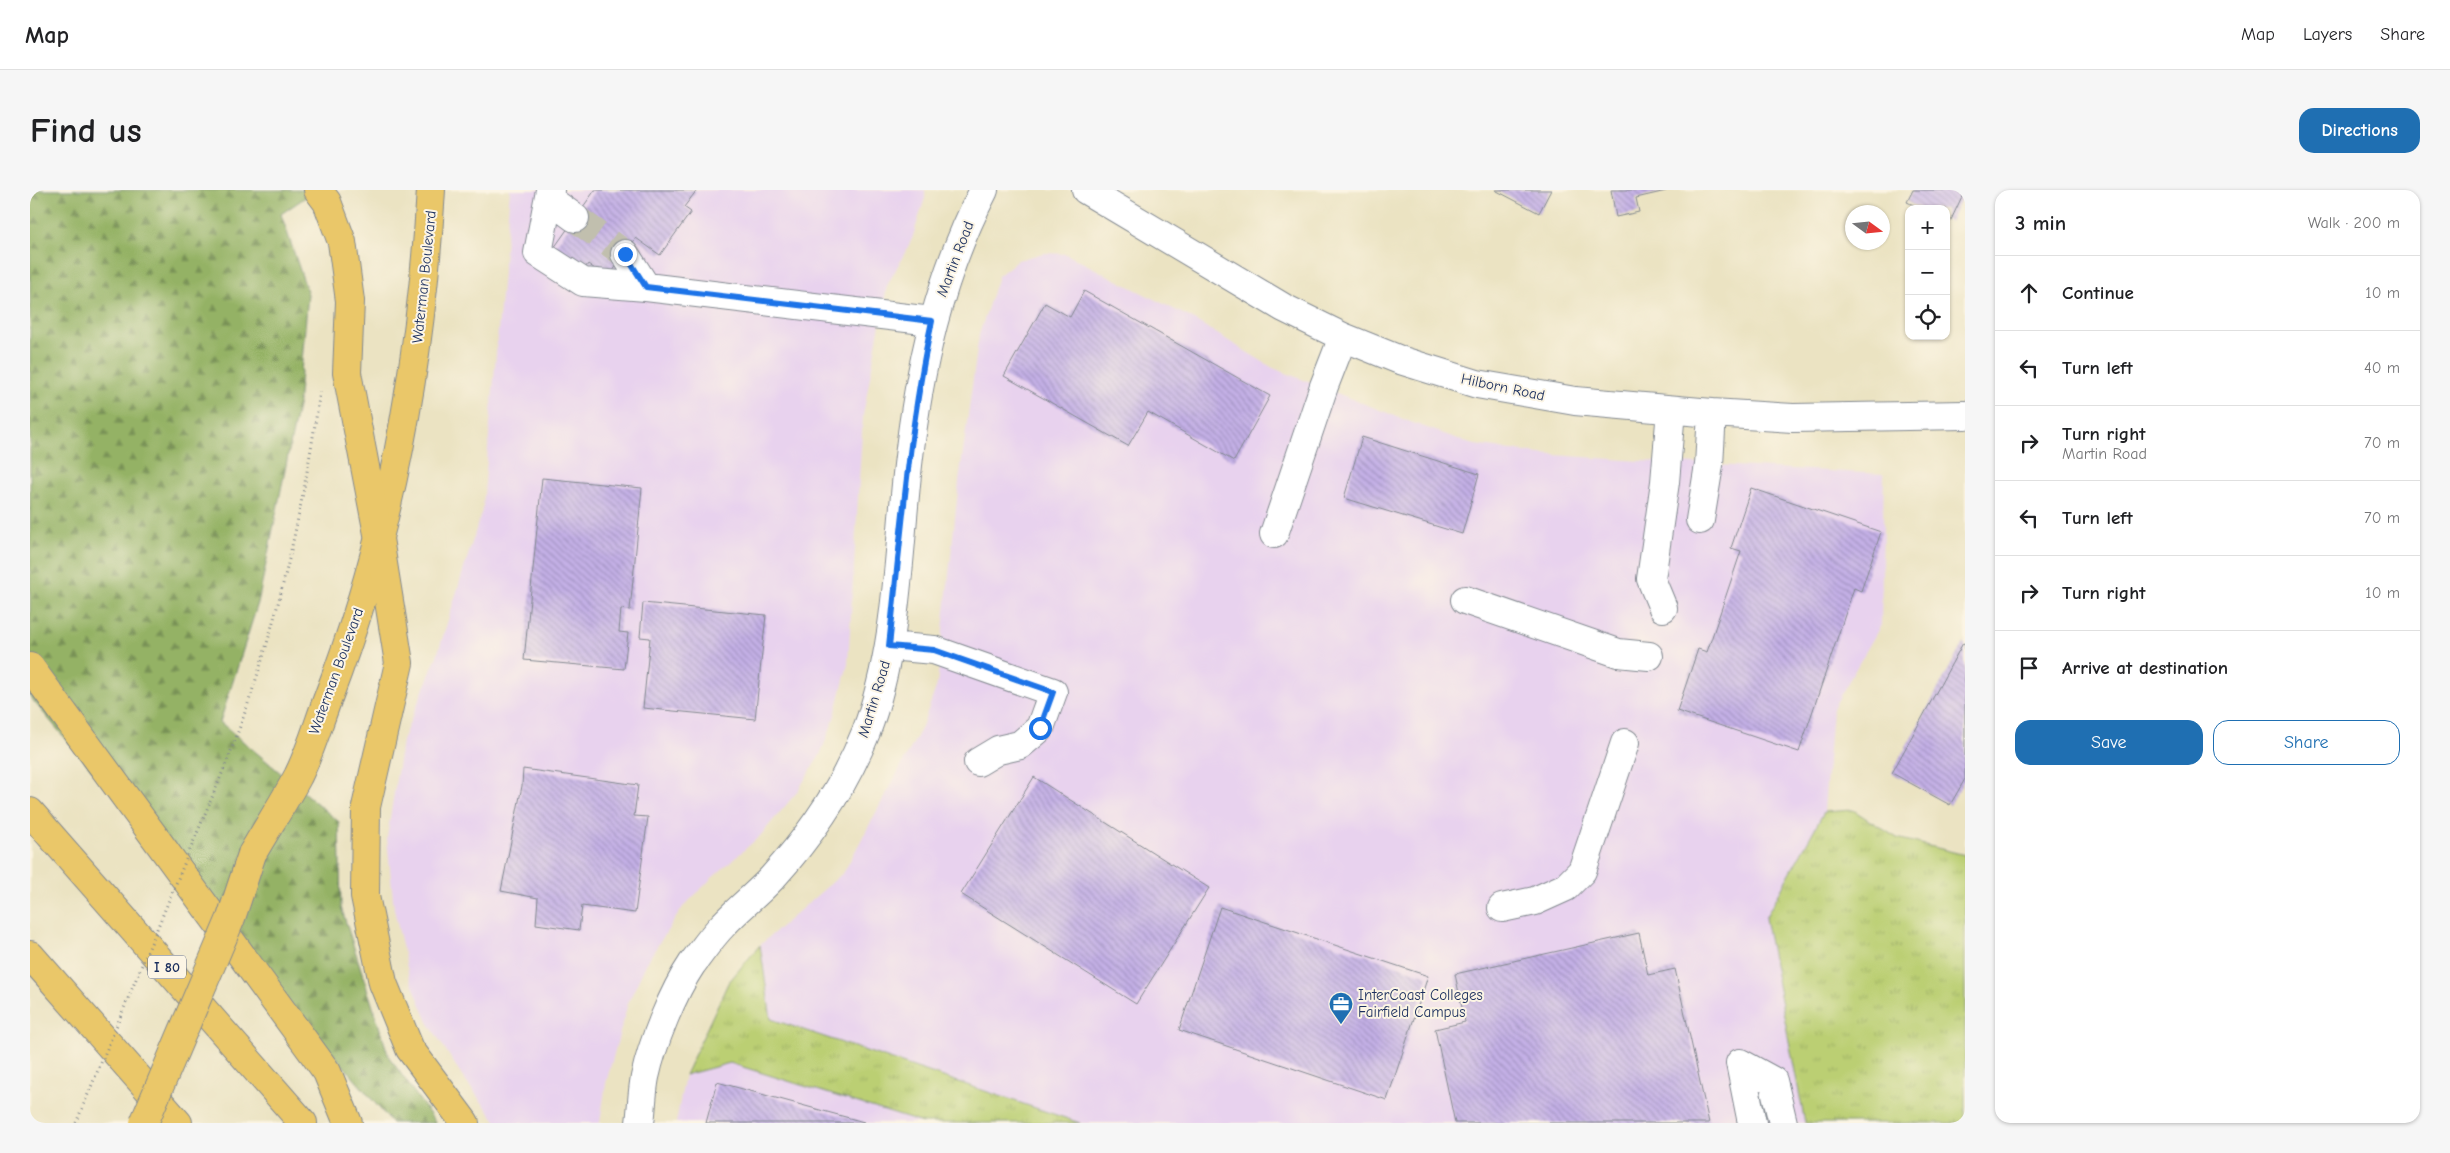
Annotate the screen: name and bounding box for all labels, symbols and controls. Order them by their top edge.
text: Map [25,21,69,49]
text: Map [2241,24,2275,45]
text: Layers [2303,24,2352,45]
text: Share [2380,24,2425,45]
button: Directions [2299,108,2420,153]
text: Find us [30,110,142,151]
north arrow [1845,205,1890,250]
map controls [1905,205,1950,340]
button: + [1905,205,1950,250]
street label: Waterman Boulevard [408,210,440,344]
text: 3 min [2015,211,2066,235]
text: Walk · 200 m [2308,214,2400,232]
street label: Martin Road [932,219,978,299]
route end [614,243,637,266]
button: − [1905,250,1950,295]
icon: ahead [2015,279,2043,307]
text: Continue [2062,282,2134,304]
text: 10 m [2365,284,2400,302]
button: locate [1905,295,1950,340]
icon: left [2015,354,2043,382]
text: Turn left [2062,357,2133,379]
text: 40 m [2364,359,2400,377]
street label: Hilborn Road [1459,369,1547,405]
text: Turn right [2062,423,2146,445]
icon: right [2015,429,2043,457]
text: 70 m [2364,434,2400,452]
text: Martin Road [2062,445,2147,463]
icon: left [2015,504,2043,532]
text: Turn left [2062,507,2133,529]
text: 70 m [2364,509,2400,527]
icon: right [2015,579,2043,607]
text: Turn right [2062,582,2146,604]
text: 10 m [2365,584,2400,602]
street label: Waterman Boulevard [305,605,367,737]
icon: arrive [2015,654,2043,682]
text: Arrive at destination [2062,657,2228,679]
street label: Martin Road [854,658,894,740]
route start [1029,717,1052,740]
button: Save [2015,720,2203,765]
button: Share [2213,720,2400,765]
road number: I 80 [148,956,186,979]
place label: InterCoast Colleges Fairfield Campus [1358,986,1483,1021]
office icon: InterCoast Colleges Fairfield Campus [1328,991,1354,1025]

